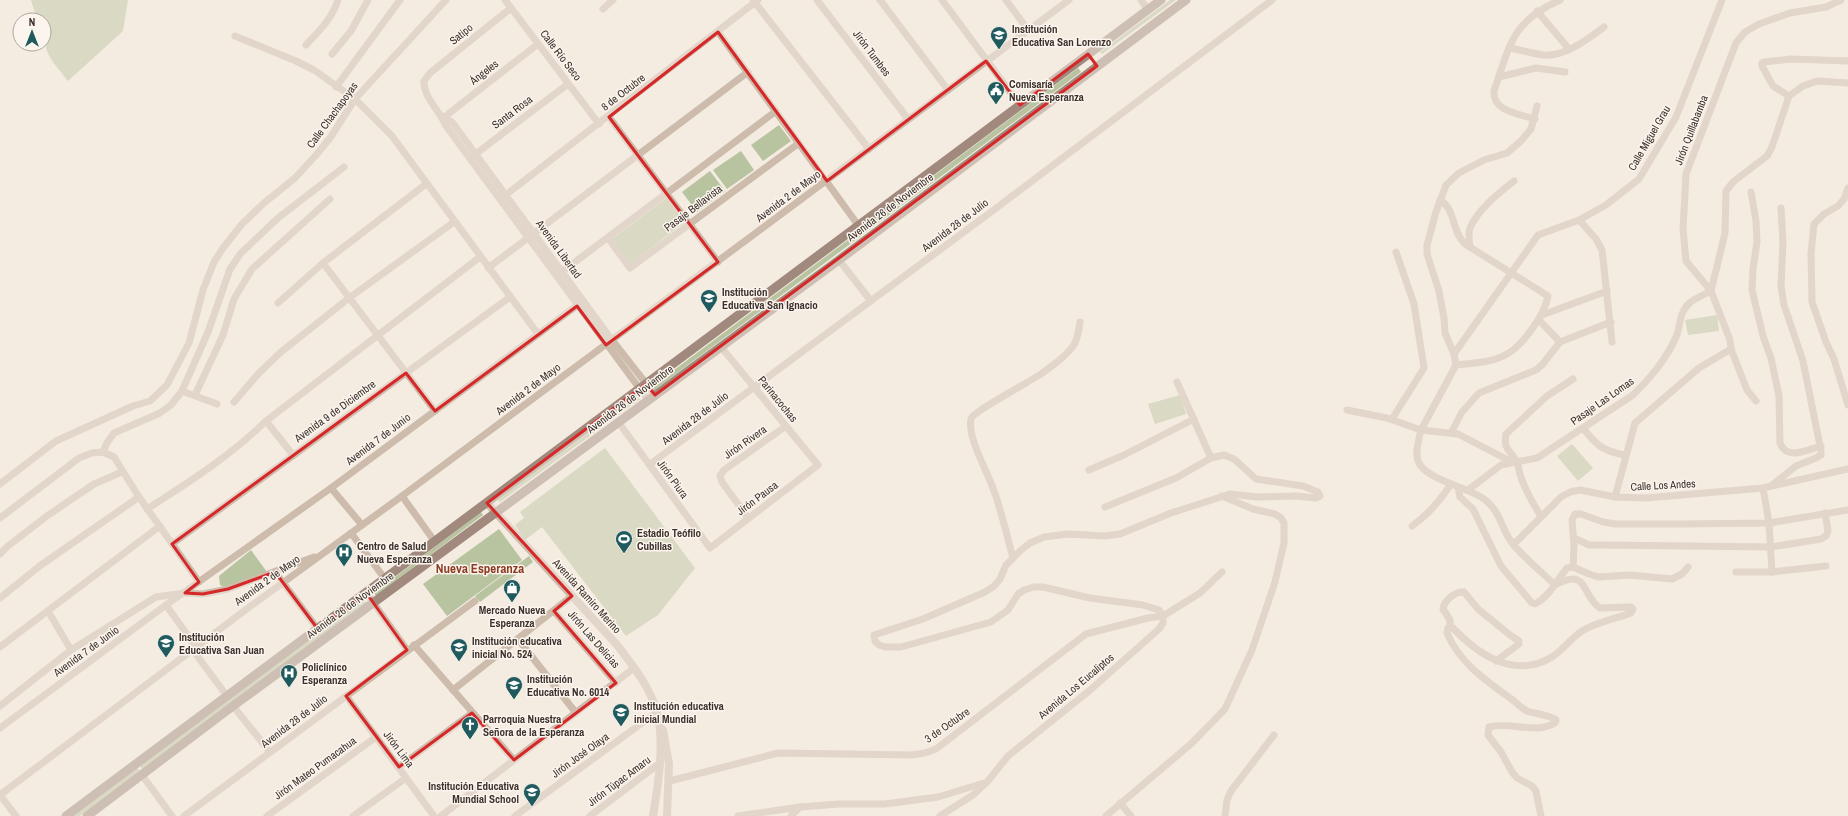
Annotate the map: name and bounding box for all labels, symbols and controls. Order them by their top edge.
north arrow [12,12,52,52]
text: N [29,15,35,29]
street label: Satipo [446,20,476,48]
place label: Institución Educativa San Lorenzo [1012,22,1112,49]
school or university icon: Institución Educativa San Lorenzo [989,25,1009,50]
street label: Calle Río Seco [537,27,585,83]
street label: Jirón Tumbes [850,27,894,79]
street label: Ángeles [466,56,502,88]
street label: 8 de Octubre [598,70,648,114]
place label: Comisaría Nueva Esperanza [1009,77,1084,104]
street label: Calle Chachapoyas [303,79,361,151]
public building icon: Comisaría Nueva Esperanza [986,80,1006,105]
street label: Santa Rosa [489,92,535,132]
street label: Jirón Quillabamba [1671,93,1711,167]
street label: Calle Miguel Grau [1625,103,1673,173]
street label: Avenida 2 de Mayo [752,167,823,226]
street label: Avenida 26 de Noviembre [843,170,936,245]
street label: Pasaje Bellavista [661,182,725,234]
street label: Avenida 28 de Julio [918,195,991,255]
street label: Avenida Libertad [533,216,585,281]
place label: Institución Educativa San Ignacio [722,285,818,312]
school or university icon: Institución Educativa San Ignacio [699,288,719,313]
street label: Avenida 2 de Mayo [492,360,563,419]
street label: Avenida 26 de Noviembre [583,362,676,437]
street label: Parinacochas [755,373,801,425]
street label: Pasaje Las Lomas [1568,374,1637,428]
street label: Avenida 9 de Diciembre [291,377,378,446]
street label: Avenida 28 de Julio [658,388,731,448]
street label: Avenida 7 de Junio [342,410,413,469]
street label: Jirón Rivera [721,422,769,462]
street label: Jirón Piura [654,457,692,501]
street label: Calle Los Andes [1630,476,1696,494]
street label: Jirón Pausa [734,478,780,518]
place label: Estadio Teófilo Cubillas [637,526,701,553]
sports icon: Estadio Teófilo Cubillas [614,529,634,554]
place label: Centro de Salud Nueva Esperanza [357,539,432,566]
hospital icon: Centro de Salud Nueva Esperanza [334,542,354,567]
street label: Avenida 2 de Mayo [231,552,302,609]
street label: Avenida Ramiro Merino [549,555,624,636]
district label: Nueva Esperanza [436,560,524,577]
street label: Avenida 26 de Noviembre [303,569,396,642]
shop icon: Mercado Nueva Esperanza [502,578,522,603]
place label: Mercado Nueva Esperanza [479,603,545,630]
street label: Jirón Las Delicias [565,607,623,671]
street label: Avenida 7 de Junio [50,623,122,680]
place label: Institución Educativa San Juan [179,630,264,657]
school or university icon: Institución Educativa San Juan [156,633,176,658]
place label: Institución educativa inicial No. 524 [472,634,562,661]
school or university icon: Institución educativa inicial No. 524 [449,637,469,662]
street label: Avenida Los Eucaliptos [1034,650,1117,722]
place label: Policlínico Esperanza [302,660,348,687]
hospital icon: Policlínico Esperanza [279,663,299,688]
place label: Institución Educativa No. 6014 [527,672,609,699]
school or university icon: Institución Educativa No. 6014 [504,675,524,700]
street label: Avenida 28 de Julio [257,691,330,751]
place label: Institución educativa inicial Mundial [634,699,724,726]
school or university icon: Institución educativa inicial Mundial [611,702,631,727]
street label: 3 de Octubre [922,704,972,746]
place label: Parroquia Nuestra Señora de la Esperanza [483,712,584,739]
church icon: Parroquia Nuestra Señora de la Esperanza [460,715,480,740]
street label: Jirón Lima [381,728,417,770]
street label: Jirón José Olaya [549,729,611,781]
street label: Jirón Mateo Pumacahua [271,733,359,803]
street label: Jirón Túpac Amaru [585,753,653,809]
place label: Institución Educativa Mundial School [428,779,519,806]
school or university icon: Institución Educativa Mundial School [522,782,542,807]

